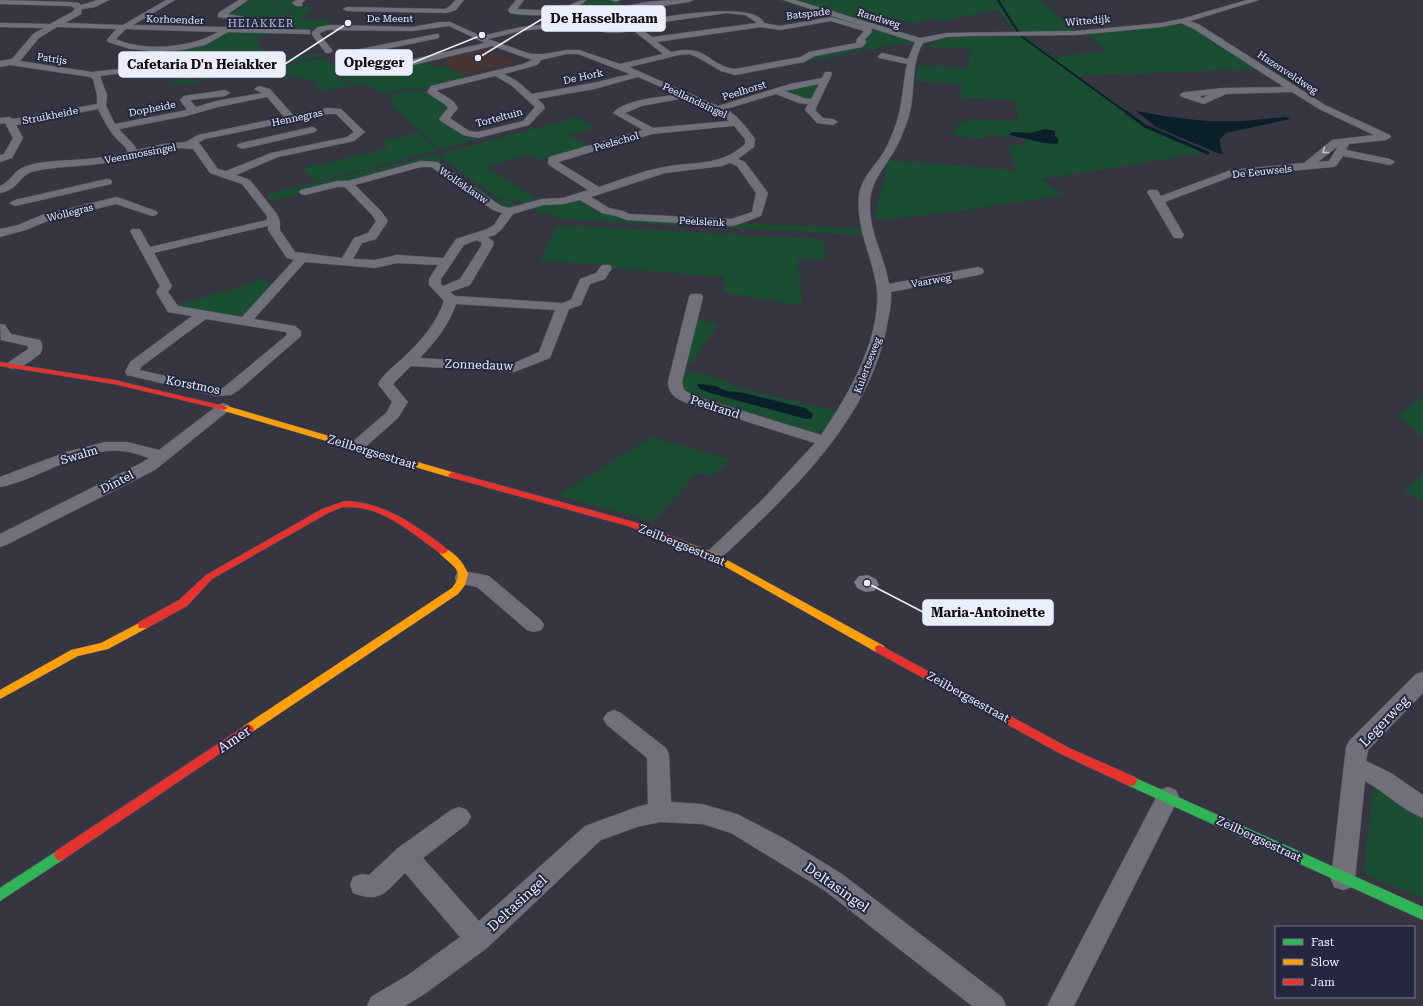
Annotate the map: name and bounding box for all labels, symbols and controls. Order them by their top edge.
street label: Batspade [786,5,831,22]
callout: De Hasselbraam [542,6,665,31]
street label: Randweg [856,7,902,30]
text: De Hasselbraam [550,11,658,26]
street label: Korhoender [146,13,204,26]
street label: De Meent [367,13,413,24]
street label: Wittedijk [1065,13,1112,28]
district label: HEIAKKER [228,17,294,30]
street label: Hazenveldweg [1255,49,1320,96]
callout: Oplegger [336,50,412,75]
street label: Patrijs [36,51,68,66]
callout: Cafetaria D'n Heiakker [119,52,285,77]
text: Oplegger [344,55,404,70]
text: Cafetaria D'n Heiakker [127,57,277,72]
street label: De Hork [562,67,605,86]
street label: Peelhorst [721,79,768,102]
street label: Peellandsingel [661,81,729,120]
street label: Dopheide [128,98,177,118]
street label: Struikheide [21,105,79,126]
street label: Torteltuin [474,106,524,129]
street label: Hennegras [271,107,324,128]
street label: Peelschol [592,130,640,153]
street label: Veenmossingel [104,141,177,166]
one-way arrow [1323,146,1330,153]
street label: De Eeuwsels [1232,163,1293,180]
street label: Wolfsklauw [437,165,491,206]
street label: Wollegras [46,201,95,224]
street label: Peelslenk [679,215,726,228]
street label: Vaarweg [910,271,952,289]
street label: Kulertseweg [852,335,883,395]
street label: Zonnedauw [444,357,514,373]
street label: Korstmos [165,373,222,397]
street label: Peelrand [689,392,742,422]
street label: Zeilbergsestraat [326,432,419,472]
street label: Swalm [59,443,99,467]
street label: Dintel [98,468,136,496]
street label: Zeilbergsestraat [637,521,728,569]
callout: Maria-Antoinette [923,600,1053,625]
text: Maria-Antoinette [931,605,1045,620]
street label: Zeilbergsestraat [924,669,1012,726]
street label: Legerweg [1356,692,1412,750]
street label: Amer [215,722,254,756]
street label: Zeilbergsestraat [1214,813,1304,865]
street label: Deltasingel [802,859,873,915]
street label: Deltasingel [484,871,550,934]
legend [1275,926,1415,998]
text: Fast [1311,935,1335,949]
text: Slow [1311,955,1339,969]
text: Jam [1311,975,1335,989]

